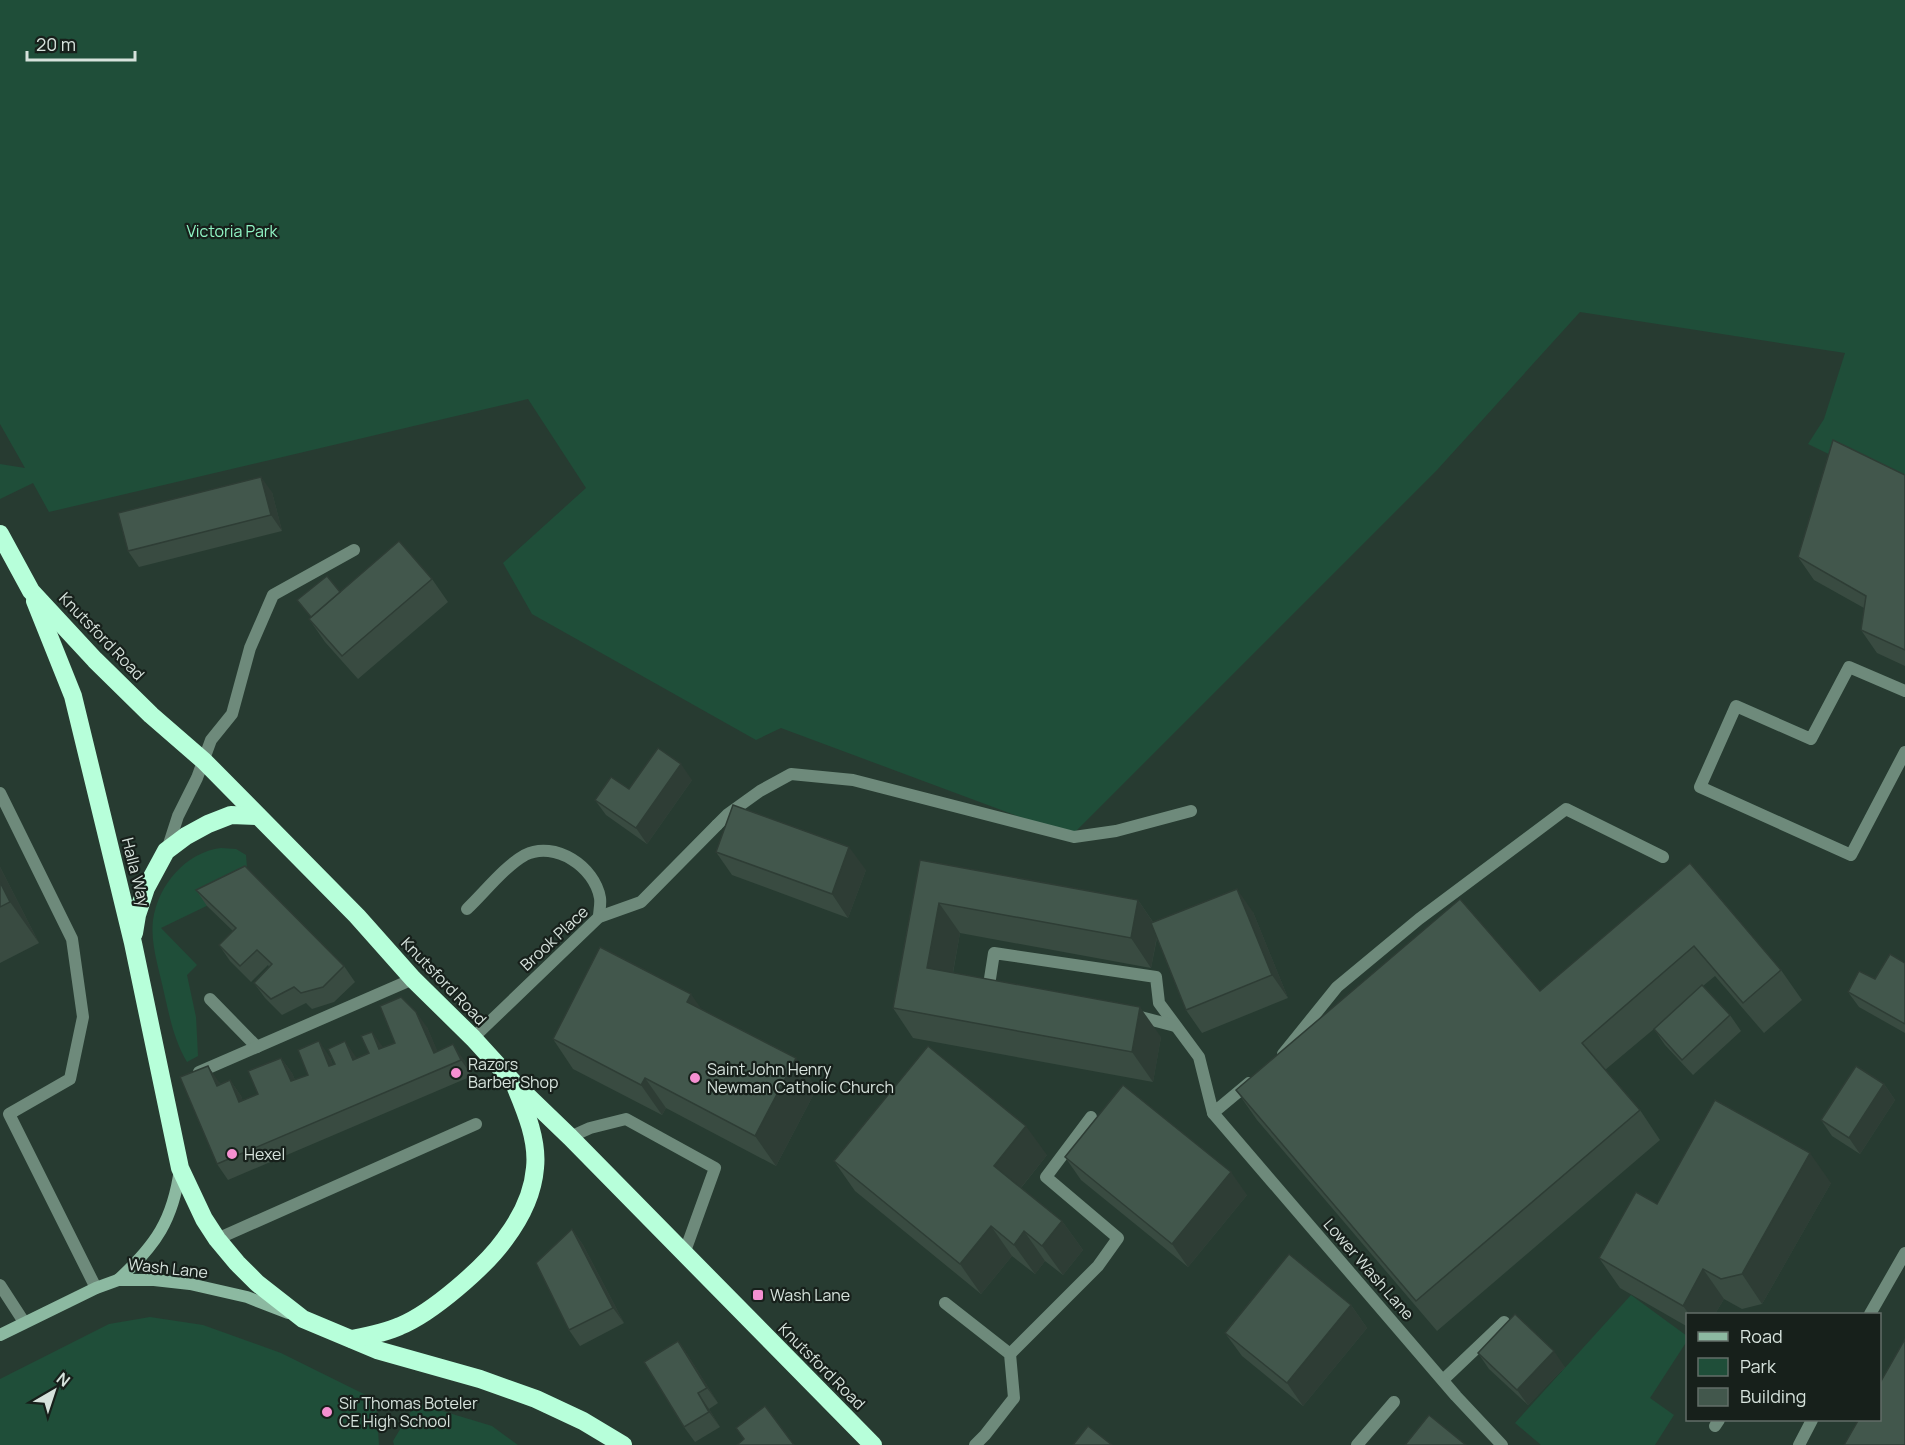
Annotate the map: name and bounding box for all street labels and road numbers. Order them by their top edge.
street label: Knutsford Road [54,587,150,685]
street label: Halla Way [117,835,155,909]
street label: Brook Place [515,901,593,975]
street label: Knutsford Road [396,932,492,1030]
street label: Lower Wash Lane [1319,1214,1419,1324]
street label: Wash Lane [127,1253,209,1283]
street label: Knutsford Road [774,1318,870,1414]

